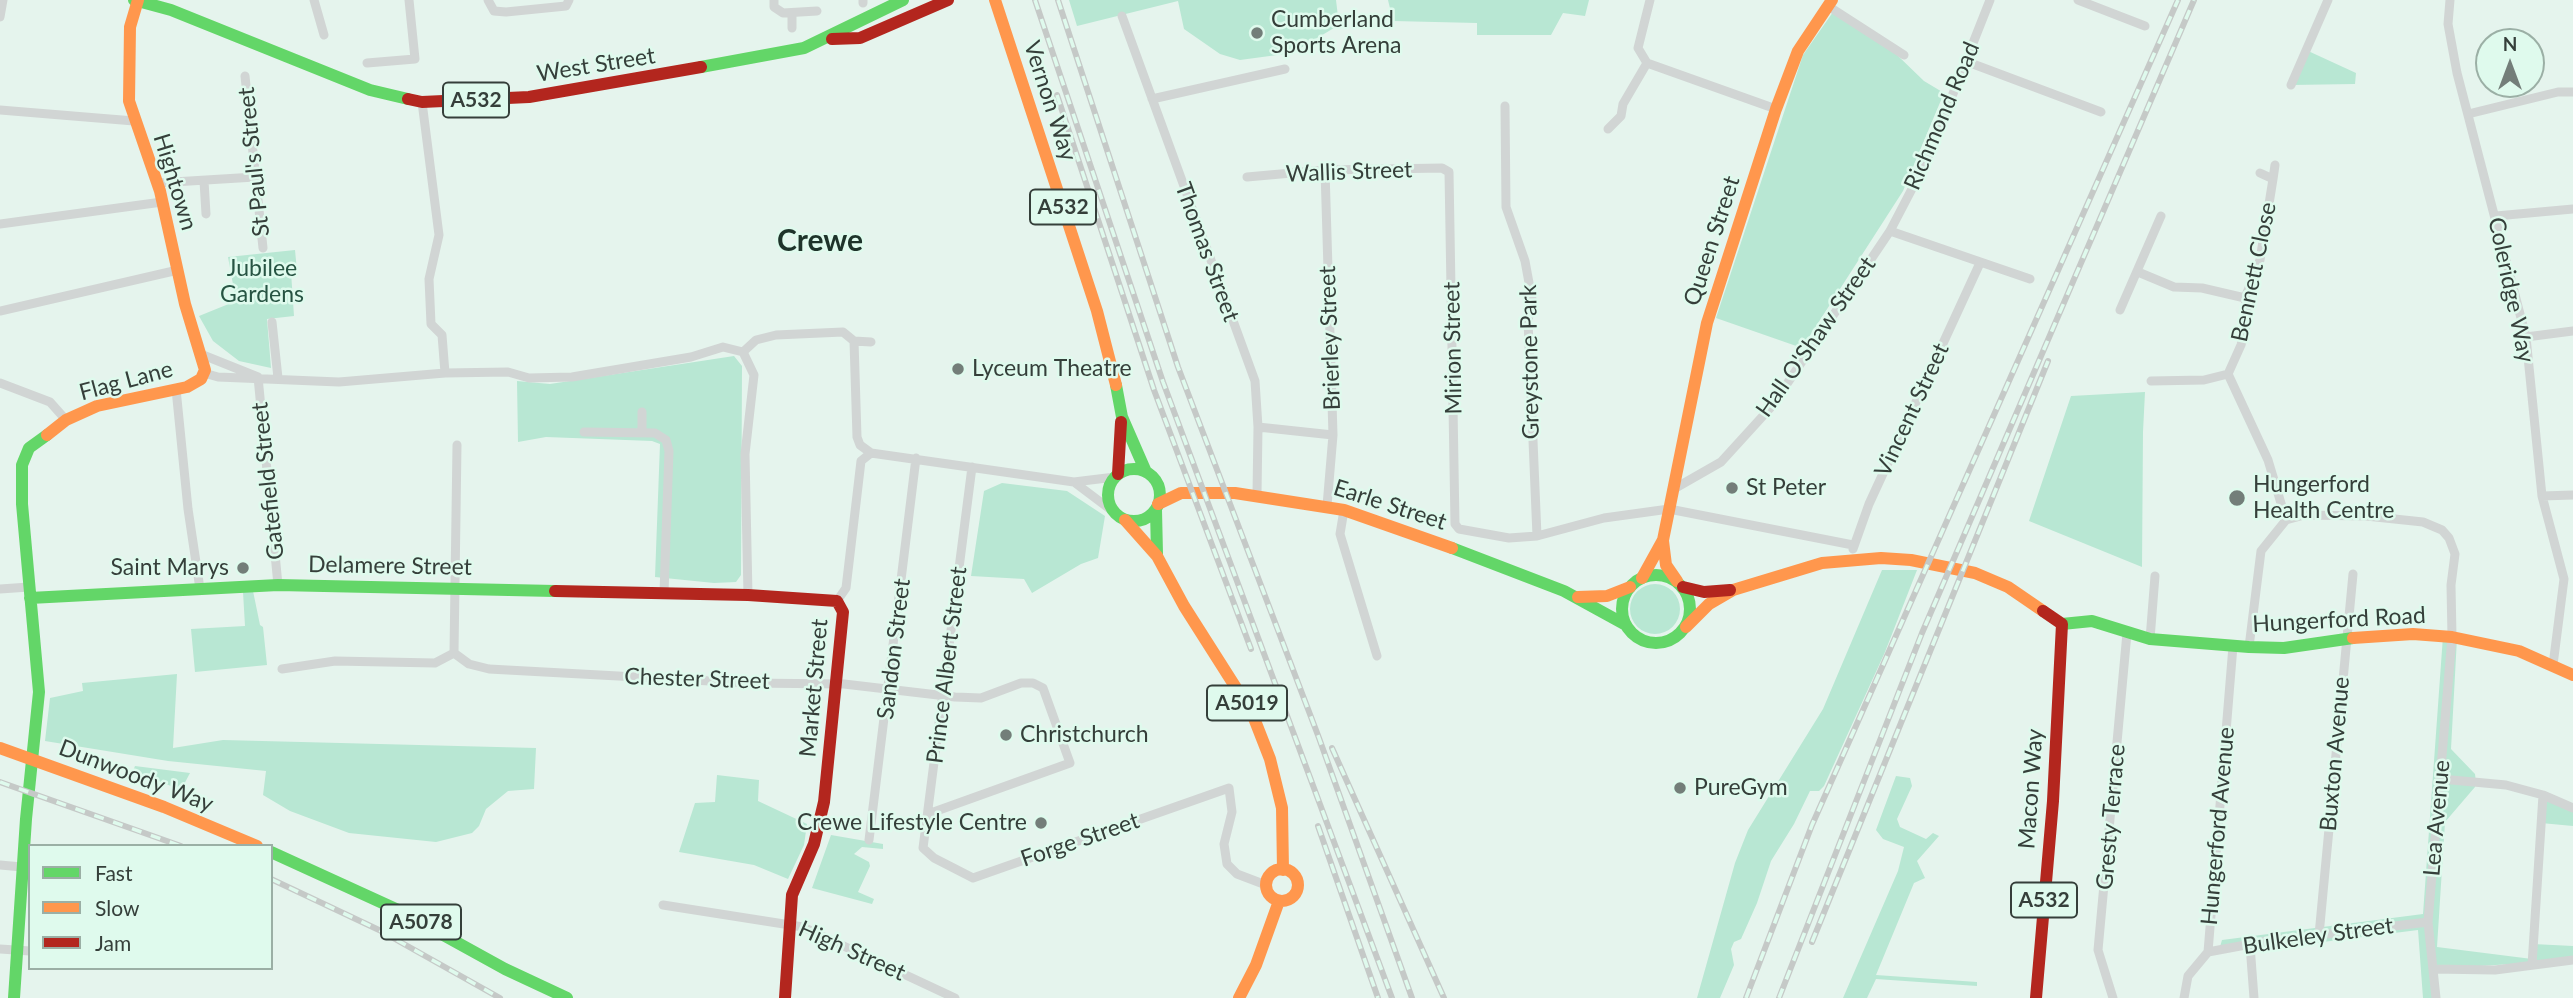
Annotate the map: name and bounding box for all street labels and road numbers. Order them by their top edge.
street label: Vernon Way [1018,38,1082,164]
street label: Richmond Road [1898,38,1986,194]
street label: West Street [535,42,657,88]
road number: A532 [443,82,509,118]
street label: St Paul's Street [232,86,276,238]
street label: Hightown [147,130,203,234]
street label: Wallis Street [1285,156,1413,188]
street label: Queen Street [1678,173,1746,309]
street label: Thomas Street [1169,179,1245,325]
road number: A532 [1030,190,1096,224]
street label: Bennett Close [2226,200,2282,344]
street label: Coleridge Way [2482,215,2540,365]
street label: Hall O'Shaw Street [1750,251,1882,423]
street label: Brierley Street [1314,265,1346,411]
street label: Mirion Street [1438,281,1468,415]
street label: Greystone Park [1515,284,1545,440]
street label: Vincent Street [1869,339,1955,481]
street label: Flag Lane [76,355,176,407]
street label: Gatefield Street [246,401,290,561]
street label: Earle Street [1330,474,1450,536]
street label: Delamere Street [308,551,472,581]
street label: Prince Albert Street [921,565,973,765]
street label: Sandon Street [872,577,916,721]
street label: Hungerford Road [2252,602,2426,638]
street label: Market Street [794,618,834,758]
street label: Chester Street [624,663,770,695]
street label: Buxton Avenue [2314,676,2356,832]
road number: A5019 [1207,686,1287,720]
street label: Hungerford Avenue [2196,726,2240,926]
street label: Macon Way [2013,728,2049,850]
street label: Dunwoody Way [55,734,217,818]
street label: Gresty Terrace [2091,743,2131,891]
street label: Lea Avenue [2418,759,2456,877]
street label: Forge Street [1017,807,1143,873]
road number: A532 [2011,883,2077,918]
road number: A5078 [381,904,461,940]
street label: Bulkeley Street [2241,912,2395,960]
street label: High Street [794,915,910,987]

